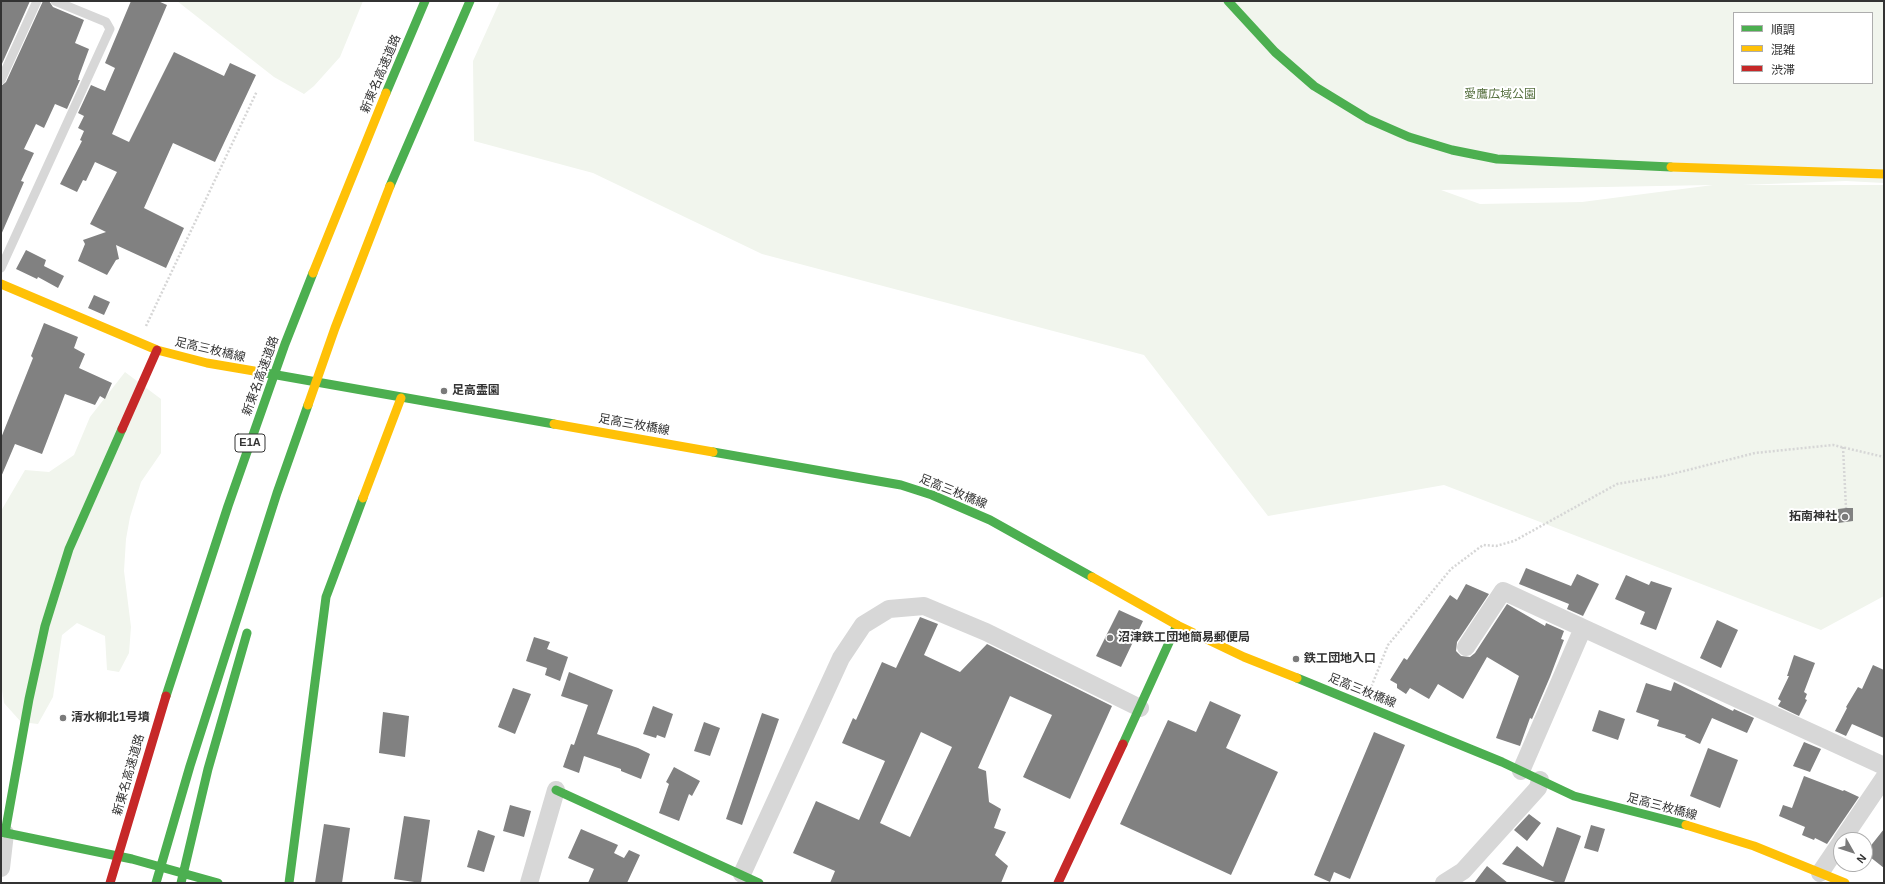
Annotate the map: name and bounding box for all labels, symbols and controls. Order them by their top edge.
legend [1733,12,1873,84]
text: 順調 [1771,23,1795,37]
street label: 新東名高速道路 [358,33,404,115]
text: 混雑 [1771,43,1795,57]
text: 渋滞 [1771,63,1795,77]
park label: 愛鷹広域公園 [1464,88,1536,102]
street label: 新東名高速道路 [240,334,282,418]
street label: 足高三枚橋線 [173,335,247,365]
place label: 足高霊園 [452,384,500,398]
marker: 足高霊園 [439,386,449,396]
street label: 足高三枚橋線 [597,412,671,438]
road number: E1A [235,434,265,452]
street label: 足高三枚橋線 [917,472,989,512]
place label: 拓南神社 [1789,510,1837,524]
marker: 拓南神社 [1840,512,1850,522]
place label: 沼津鉄工団地簡易郵便局 [1118,631,1250,645]
marker: 沼津鉄工団地簡易郵便局 [1105,633,1115,643]
place label: 鉄工団地入口 [1304,652,1376,666]
marker: 鉄工団地入口 [1291,654,1301,664]
street label: 足高三枚橋線 [1326,671,1398,711]
place label: 清水柳北1号墳 [71,711,150,725]
marker: 清水柳北1号墳 [58,713,68,723]
street label: 新東名高速道路 [111,733,147,817]
street label: 足高三枚橋線 [1625,791,1699,823]
north arrow [1833,832,1873,872]
text: N [1854,852,1869,866]

